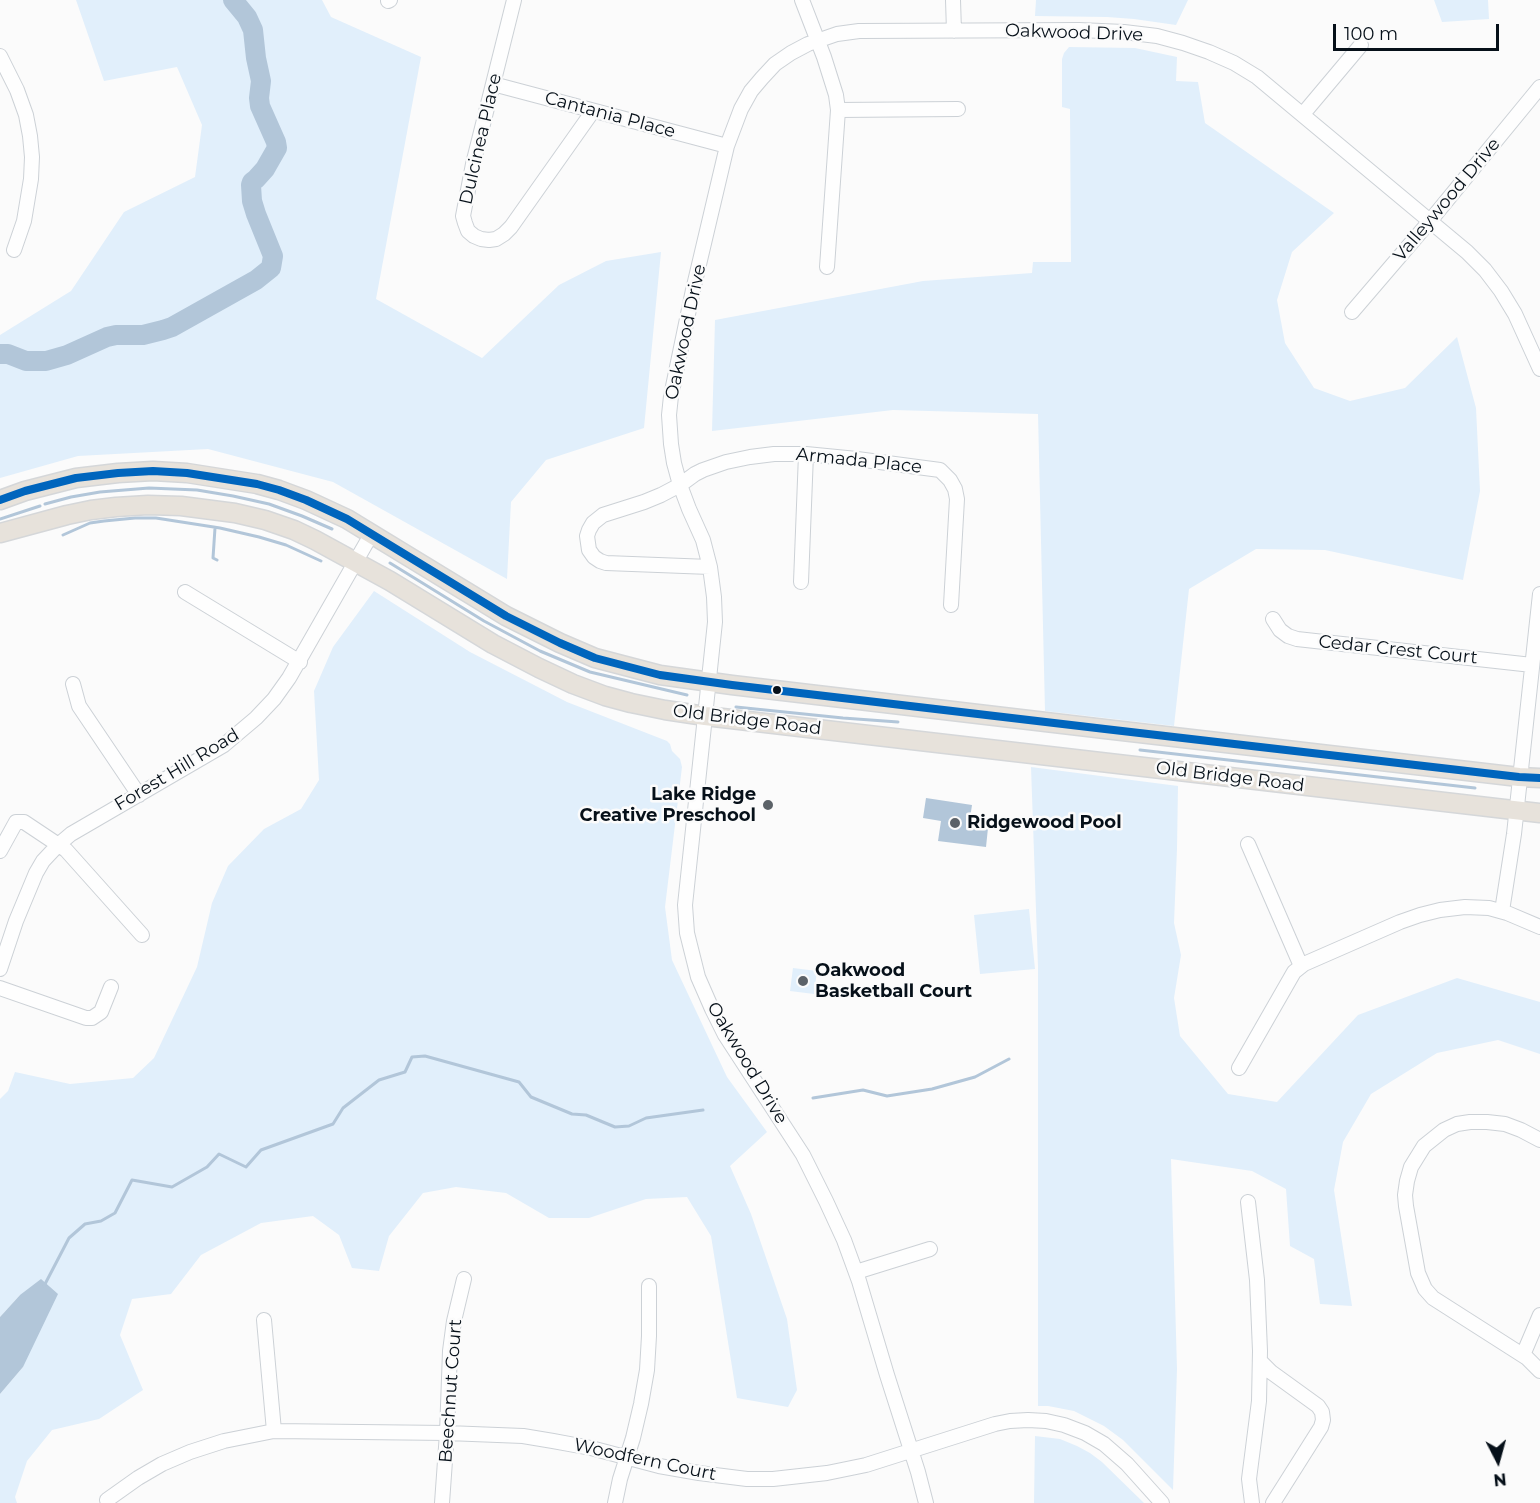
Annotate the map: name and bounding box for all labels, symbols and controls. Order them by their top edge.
scale bar [1336,12,1502,50]
street label: Oakwood Drive [1005,20,1143,46]
text: 100 m [1344,23,1398,45]
street label: Dulcinea Place [455,71,507,207]
street label: Cantania Place [542,87,678,143]
street label: Valleywood Drive [1389,134,1505,266]
street label: Oakwood Drive [661,262,711,402]
street label: Armada Place [795,444,923,478]
street label: Cedar Crest Court [1317,631,1479,669]
unlabelled marker [771,684,783,696]
street label: Old Bridge Road [671,700,823,740]
street label: Forest Hill Road [111,724,243,816]
street label: Old Bridge Road [1154,757,1306,797]
place label: Lake Ridge Creative Preschool [579,784,756,826]
marker: Lake Ridge Creative Preschool [761,798,775,812]
place label: Ridgewood Pool [967,812,1122,834]
marker: Ridgewood Pool [948,816,962,830]
place label: Oakwood Basketball Court [815,960,972,1002]
marker: Oakwood Basketball Court [796,974,810,988]
street label: Oakwood Drive [702,998,792,1128]
street label: Beechnut Court [435,1318,467,1464]
north arrow [1468,1431,1528,1491]
street label: Woodfern Court [572,1434,718,1486]
text: N [1493,1469,1507,1490]

